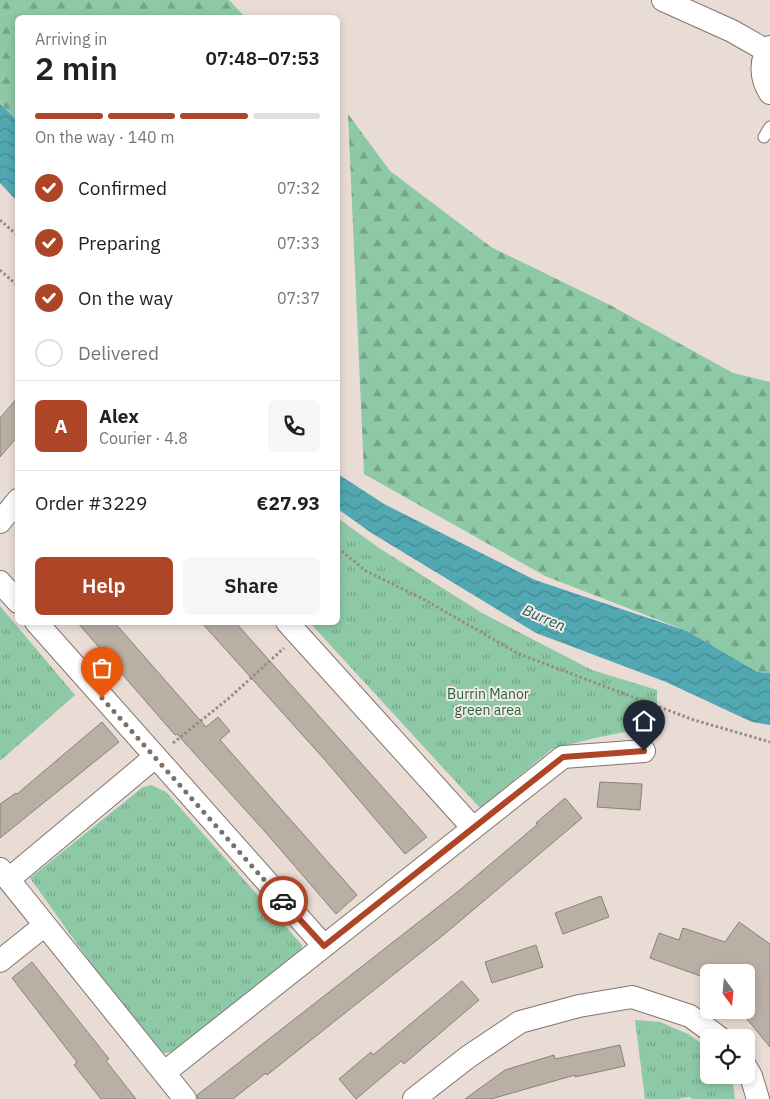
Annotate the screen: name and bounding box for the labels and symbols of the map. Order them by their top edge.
water label: Burren [520,600,569,635]
pin [81,647,123,698]
park label: Burrin Manor green area [447,685,529,719]
pin [623,700,665,751]
courier [258,876,308,926]
north arrow [700,964,755,1019]

